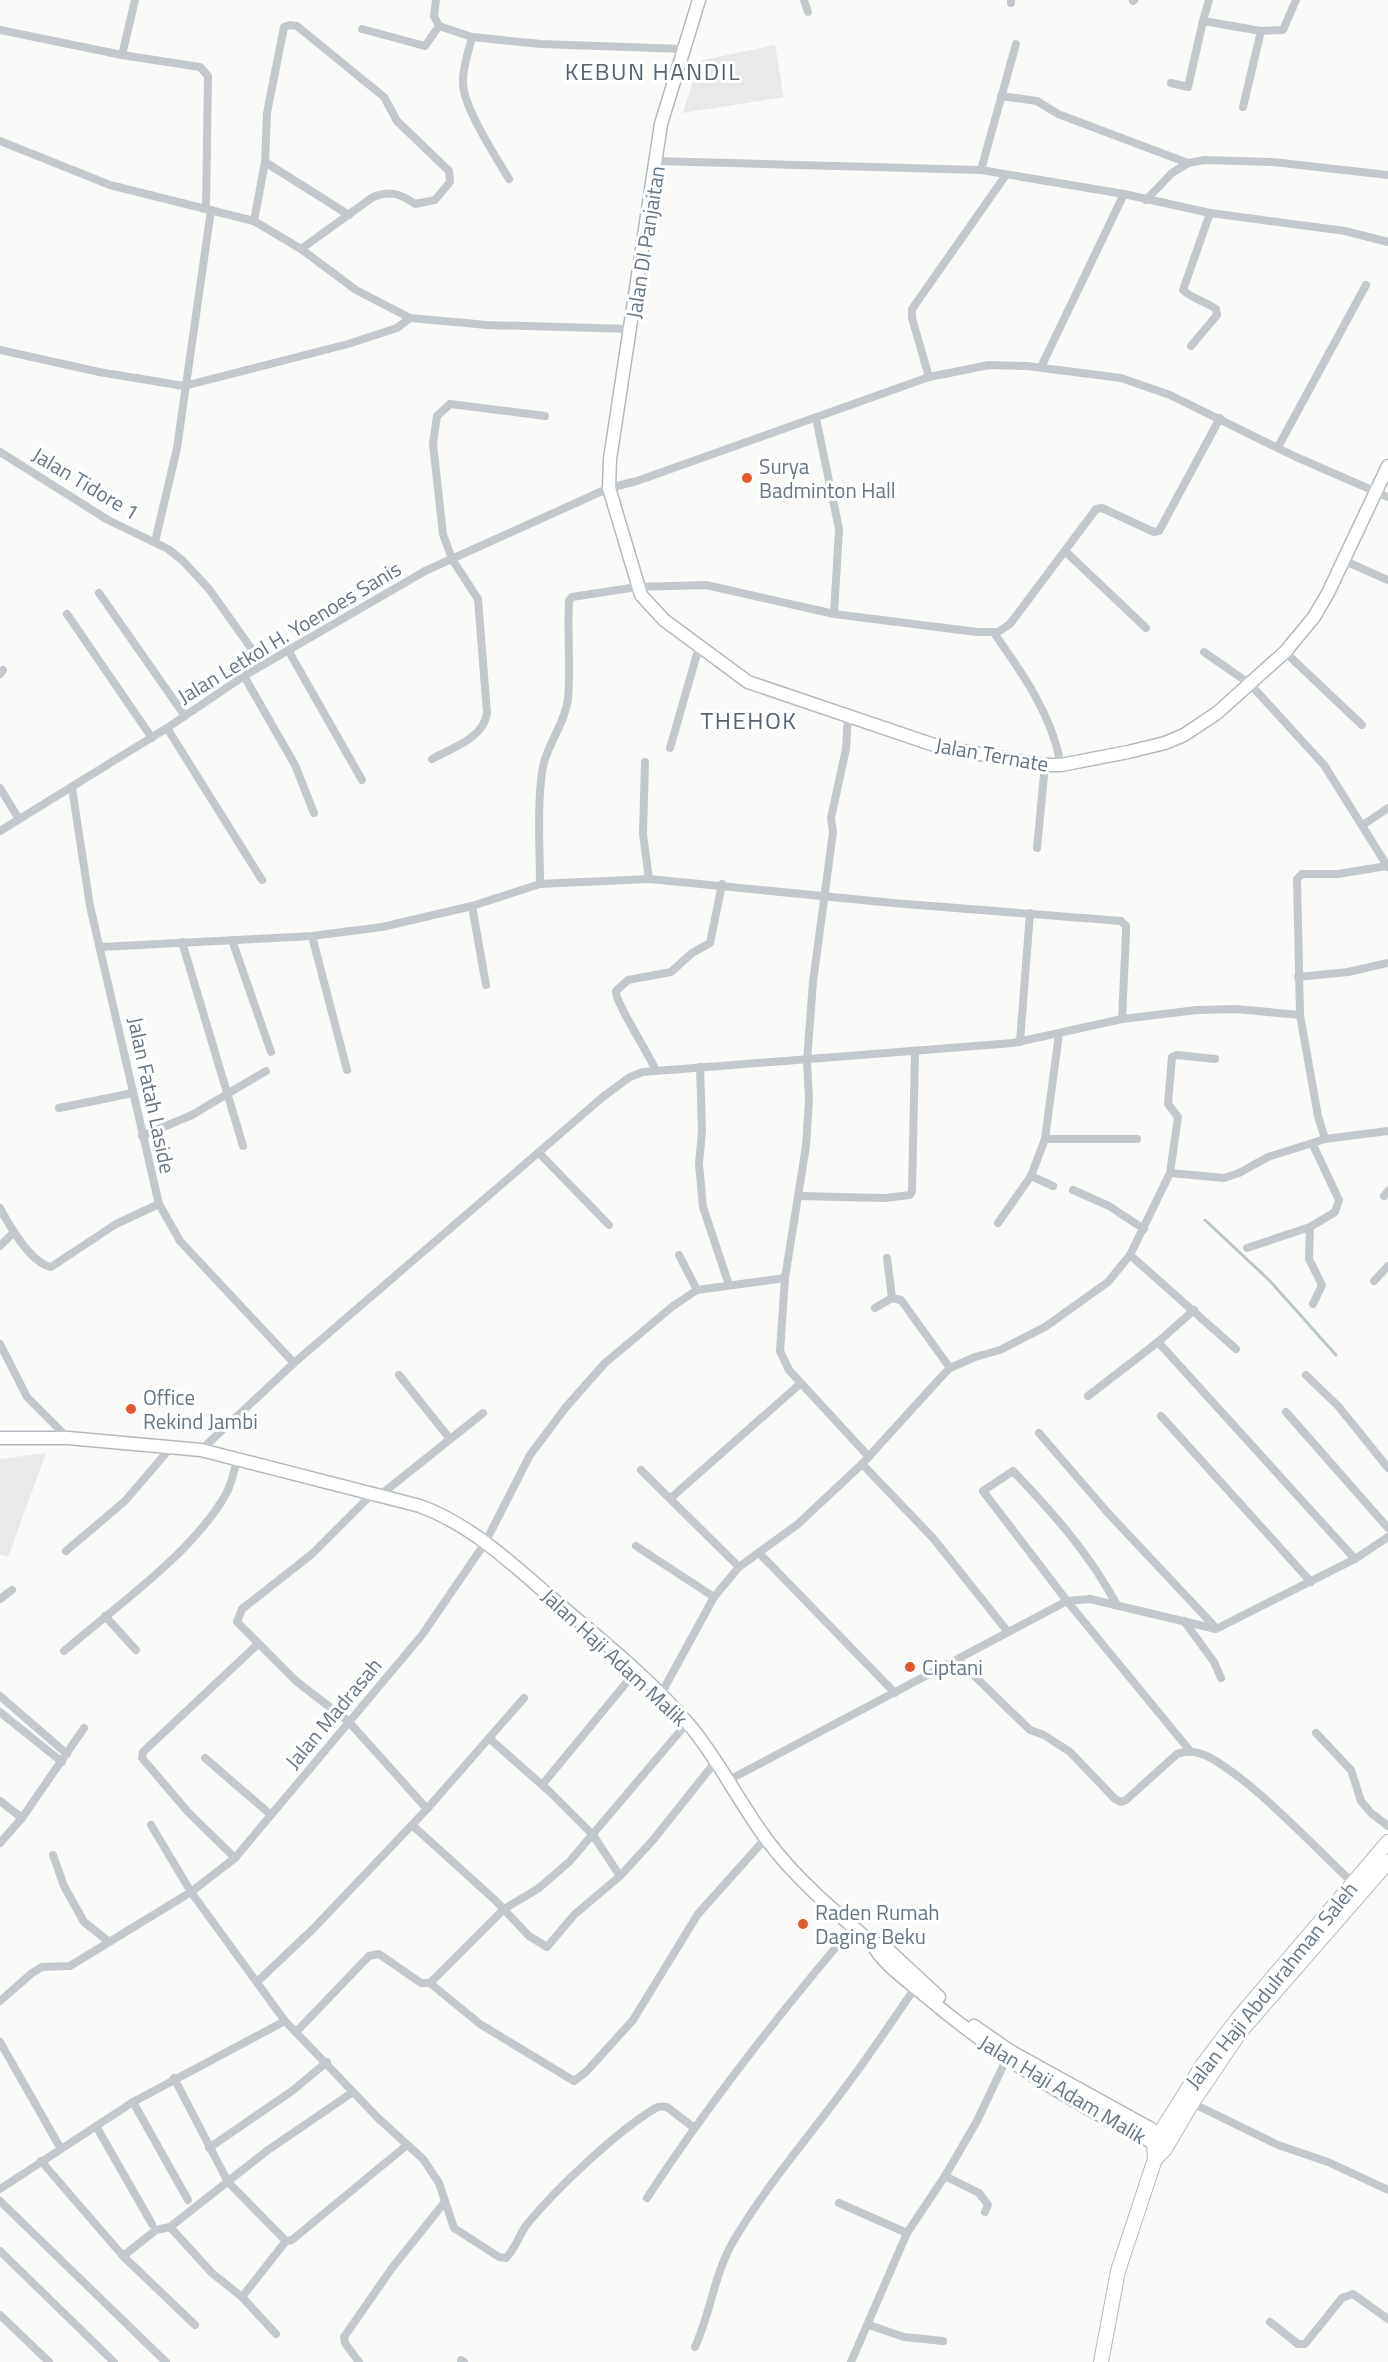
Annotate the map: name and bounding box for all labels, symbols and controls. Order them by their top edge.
district label: KEBUN HANDIL [565,53,741,89]
street label: Jalan DI Panjaitan [617,163,673,321]
street label: Jalan Tidore 1 [26,438,146,528]
place label: Surya Badminton Hall [759,450,896,506]
marker: Surya Badminton Hall [740,471,754,485]
street label: Jalan Letkol H. Yoenoes Sanis [171,552,407,712]
district label: THEHOK [701,702,797,738]
street label: Jalan Ternate [933,728,1051,780]
street label: Jalan Fatah Laside [120,1014,184,1176]
place label: Office Rekind Jambi [143,1381,258,1437]
marker: Office Rekind Jambi [124,1402,138,1416]
street label: Jalan Haji Adam Malik [535,1580,695,1734]
street label: Jalan Madrasah [277,1650,389,1776]
place label: Ciptani [922,1651,983,1683]
marker: Ciptani [903,1660,917,1674]
street label: Jalan Haji Abdulrahman Saleh [1177,1874,1365,2096]
place label: Raden Rumah Daging Beku [815,1896,939,1952]
marker: Raden Rumah Daging Beku [796,1917,810,1931]
street label: Jalan Haji Adam Malik [973,2026,1153,2152]

